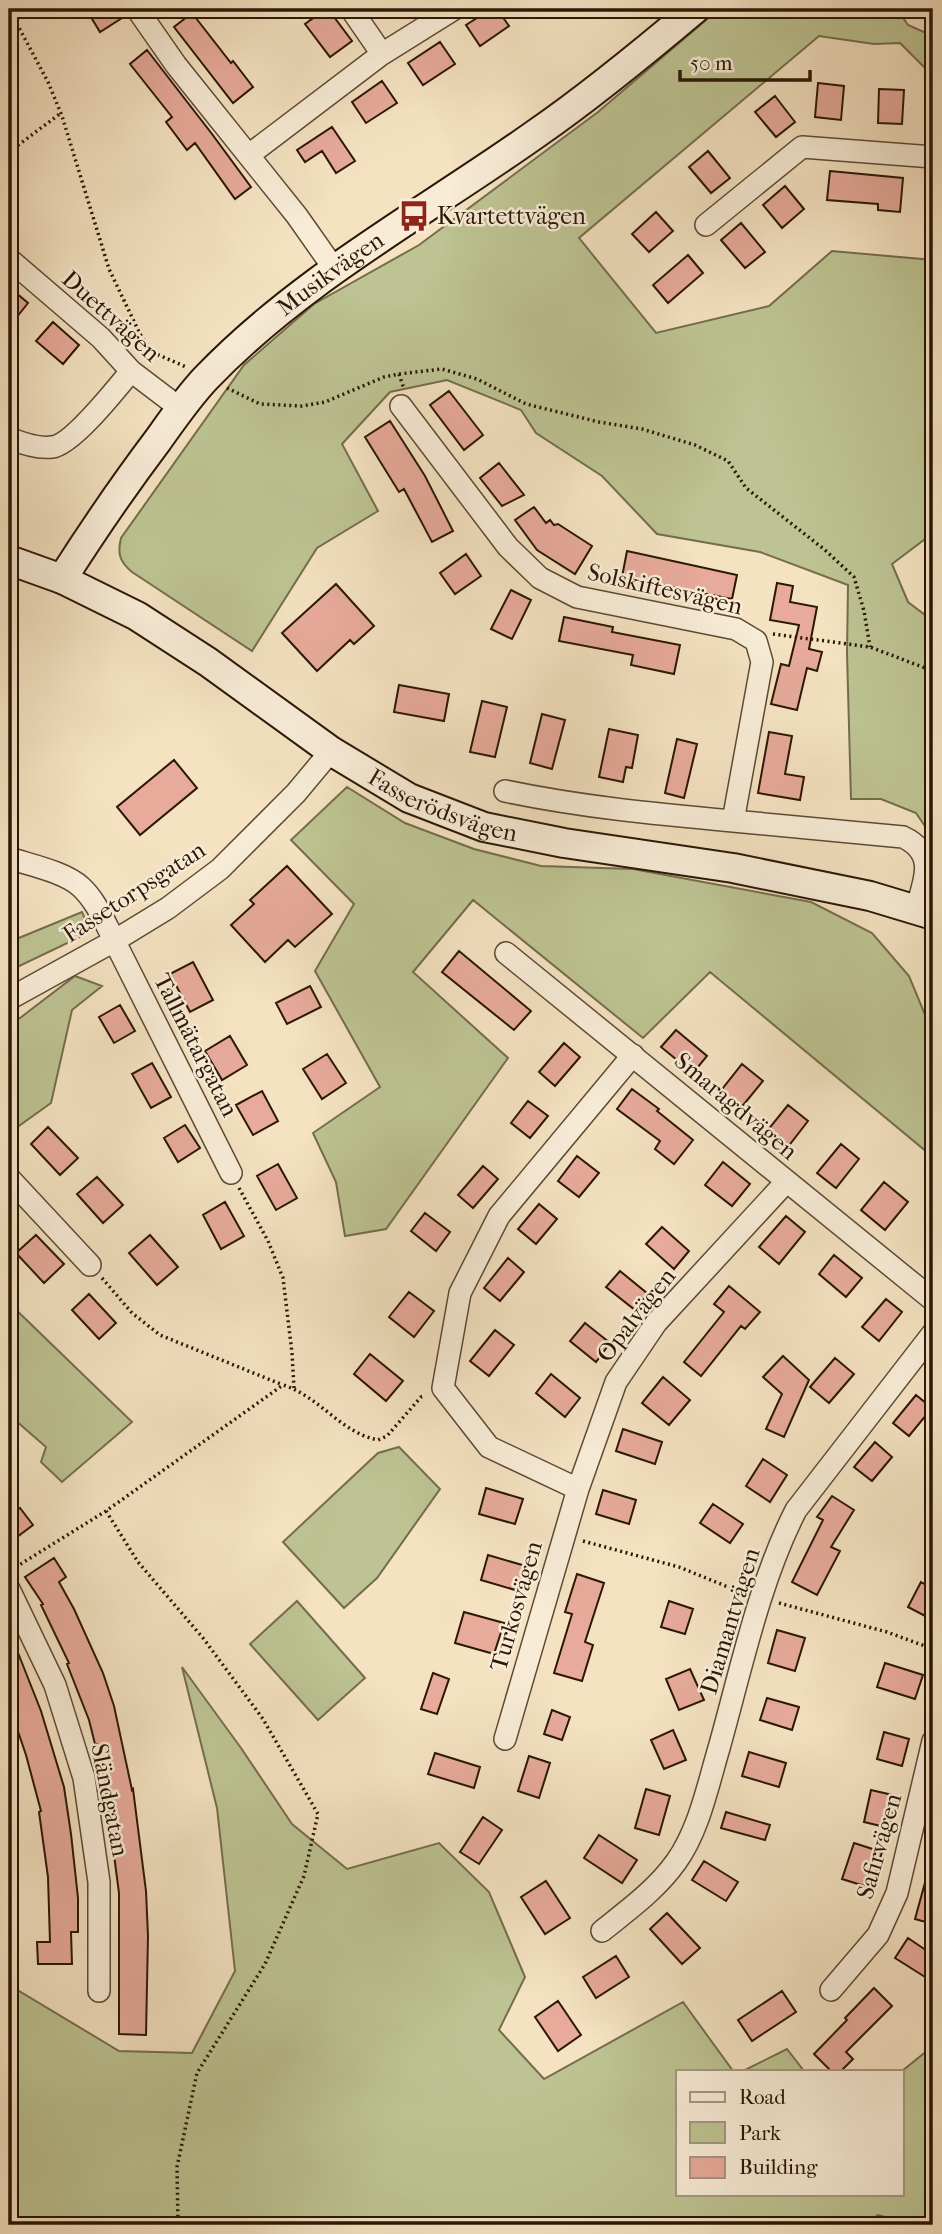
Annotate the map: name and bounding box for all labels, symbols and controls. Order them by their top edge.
scale bar [680,38,809,82]
text: 50 m [690,51,733,75]
bus stop icon: Kvartettvägen [397,199,431,233]
place label: Kvartettvägen [437,202,586,230]
street label: Musikvägen [271,226,389,322]
street label: Duettvägen [56,265,166,367]
street label: Solskiftesvägen [585,558,745,620]
street label: Fasserödsvägen [363,763,520,847]
street label: Fassetorpsgatan [57,836,211,948]
street label: Tallmätargatan [148,969,244,1121]
street label: Smaragdvägen [669,1046,803,1166]
street label: Opalvägen [591,1262,681,1367]
street label: Turkosvägen [484,1538,548,1674]
street label: Diamantvägen [694,1544,766,1697]
street label: Sländgatan [85,1741,135,1859]
street label: Safirvägen [851,1790,907,1902]
legend [676,2070,904,2196]
text: Road [739,2085,786,2109]
text: Park [739,2121,781,2145]
text: Building [739,2155,818,2179]

